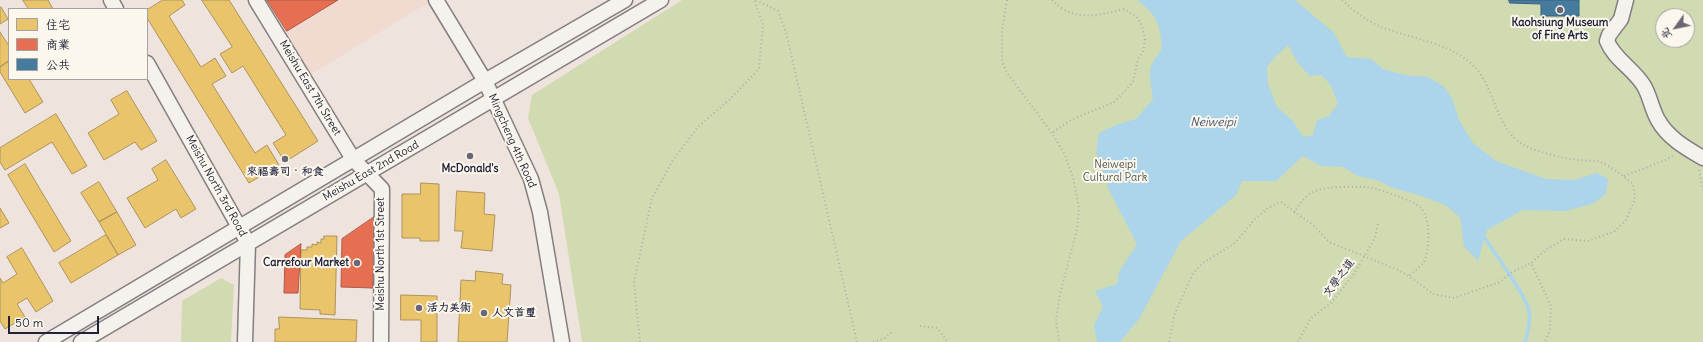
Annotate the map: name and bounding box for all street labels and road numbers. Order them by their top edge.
street label: Meishu East 7th Street [276,38,344,138]
street label: Mingcheng 4th Road [485,92,539,190]
street label: Meishu North 3rd Road [183,133,249,239]
street label: Meishu East 2nd Road [321,138,421,204]
street label: Meishu North 1st Street [374,197,388,311]
street label: 文學之道 [1321,256,1357,300]

